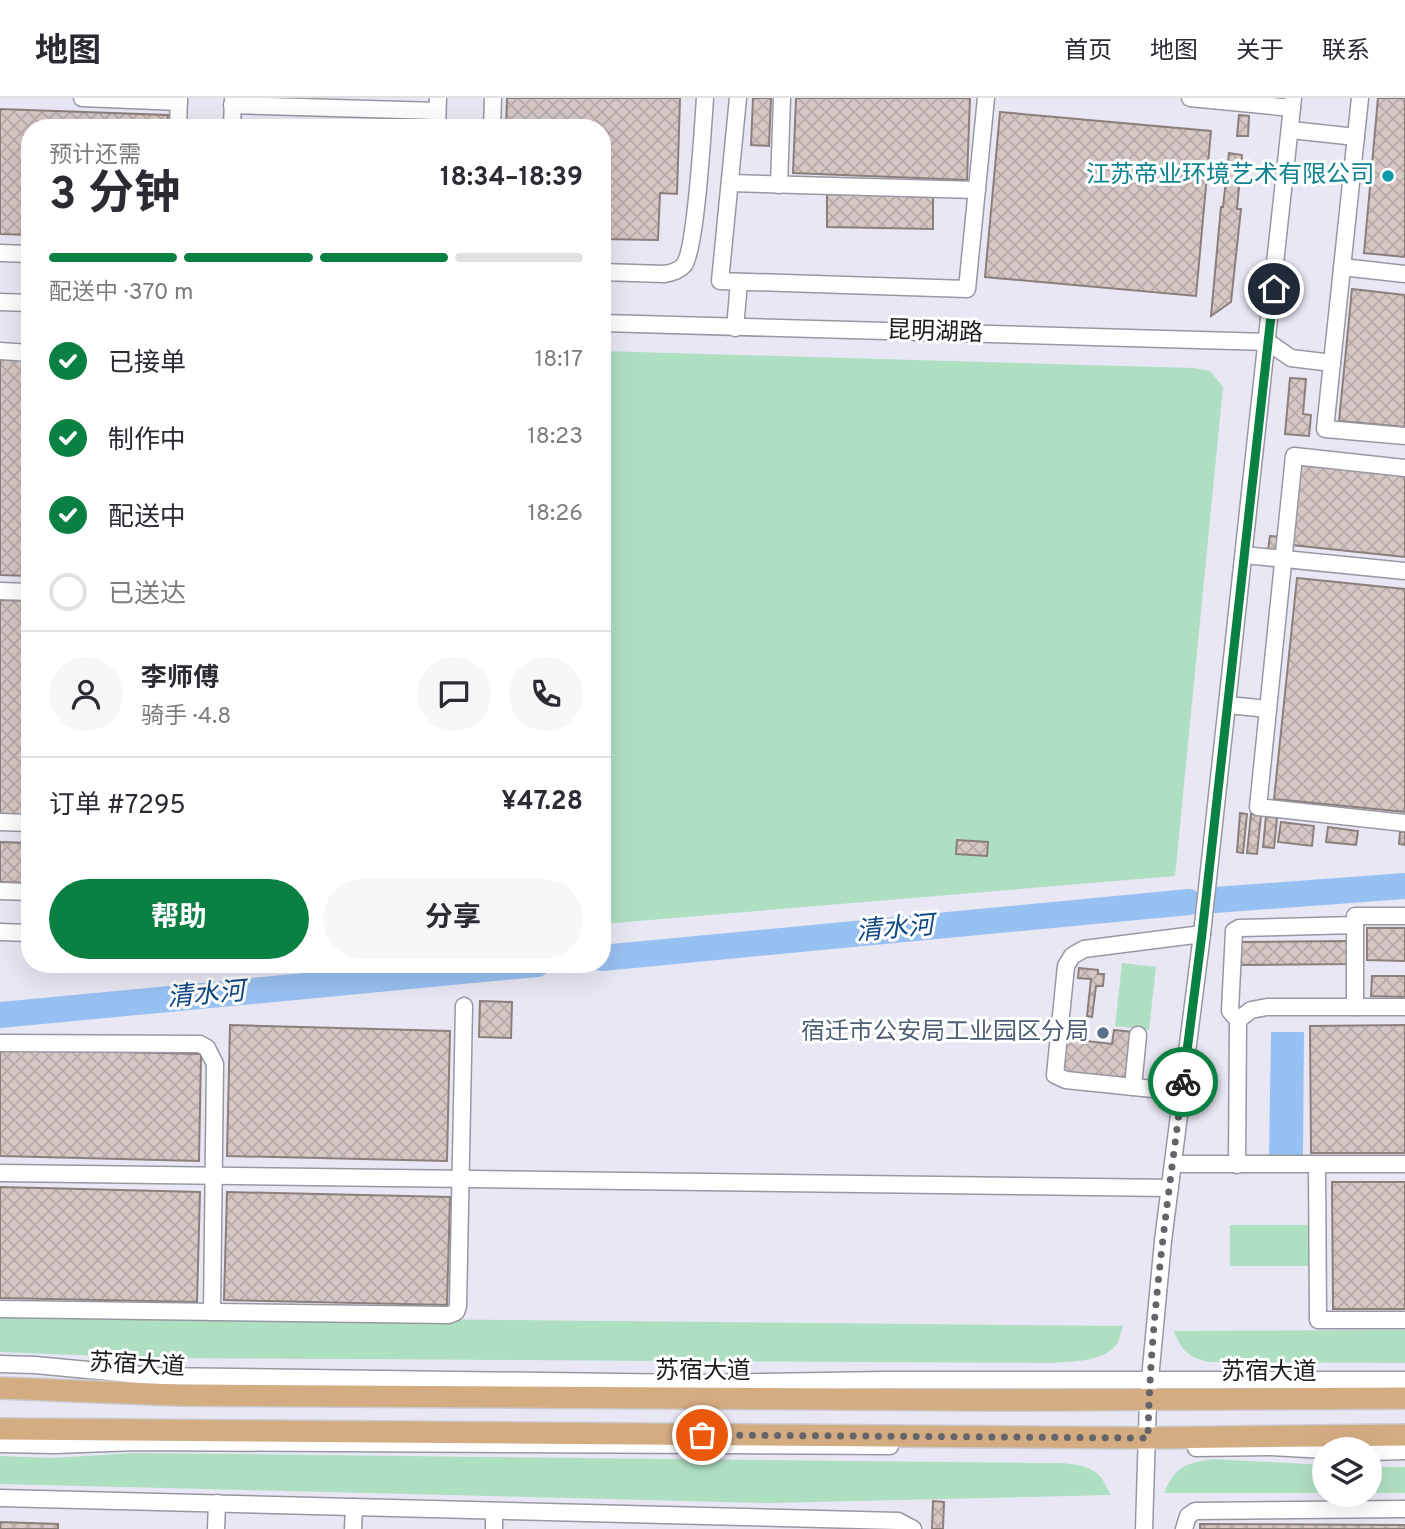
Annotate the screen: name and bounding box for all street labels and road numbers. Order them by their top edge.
street label: 昆明湖路 [887,316,983,350]
street label: 苏宿大道 [88,1349,186,1383]
street label: 苏宿大道 [655,1357,751,1387]
street label: 苏宿大道 [1221,1358,1317,1388]

